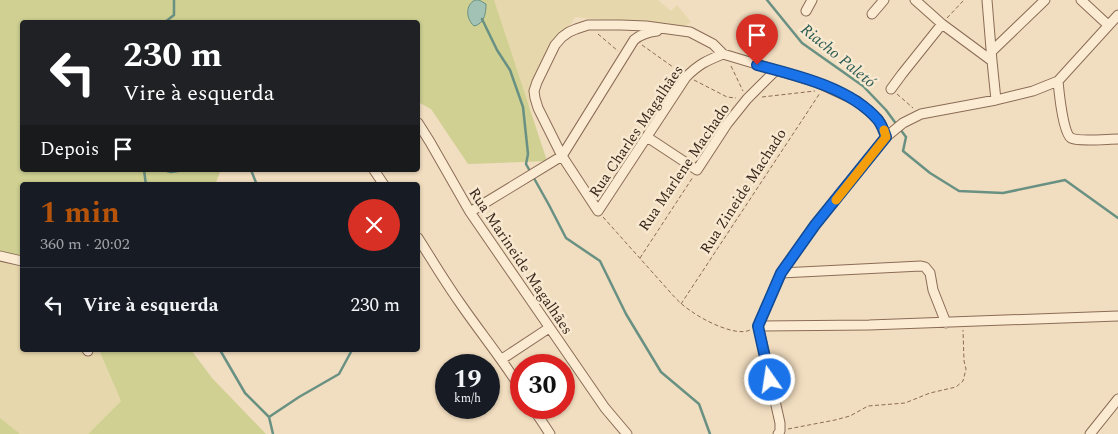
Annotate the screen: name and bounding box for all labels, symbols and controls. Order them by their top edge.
pin [736,14,778,65]
water label: Riacho Paletó [795,18,881,94]
icon: arrive [743,21,771,49]
text: 230 m [123,29,222,82]
icon: left [40,40,105,105]
street label: Rua Charles Magalhães [583,60,689,202]
text: Vire à esquerda [123,77,275,110]
street label: Rua Marlene Machado [633,99,736,236]
street label: Rua Zineide Machado [694,124,793,258]
text: Depois [40,135,99,164]
icon: arrive [109,135,137,163]
street label: Rua Marineide Magalhães [463,183,578,339]
text: 1 min [40,190,120,236]
button: close [348,199,400,251]
text: 360 m · 20:02 [40,232,130,256]
icon: left [40,291,68,319]
text: Vire à esquerda [83,291,219,320]
text: 230 m [350,291,400,320]
position arrow [743,353,795,405]
speed limit sign: 30 [510,354,575,419]
text: 19 [453,361,482,399]
text: km/h [454,389,481,408]

